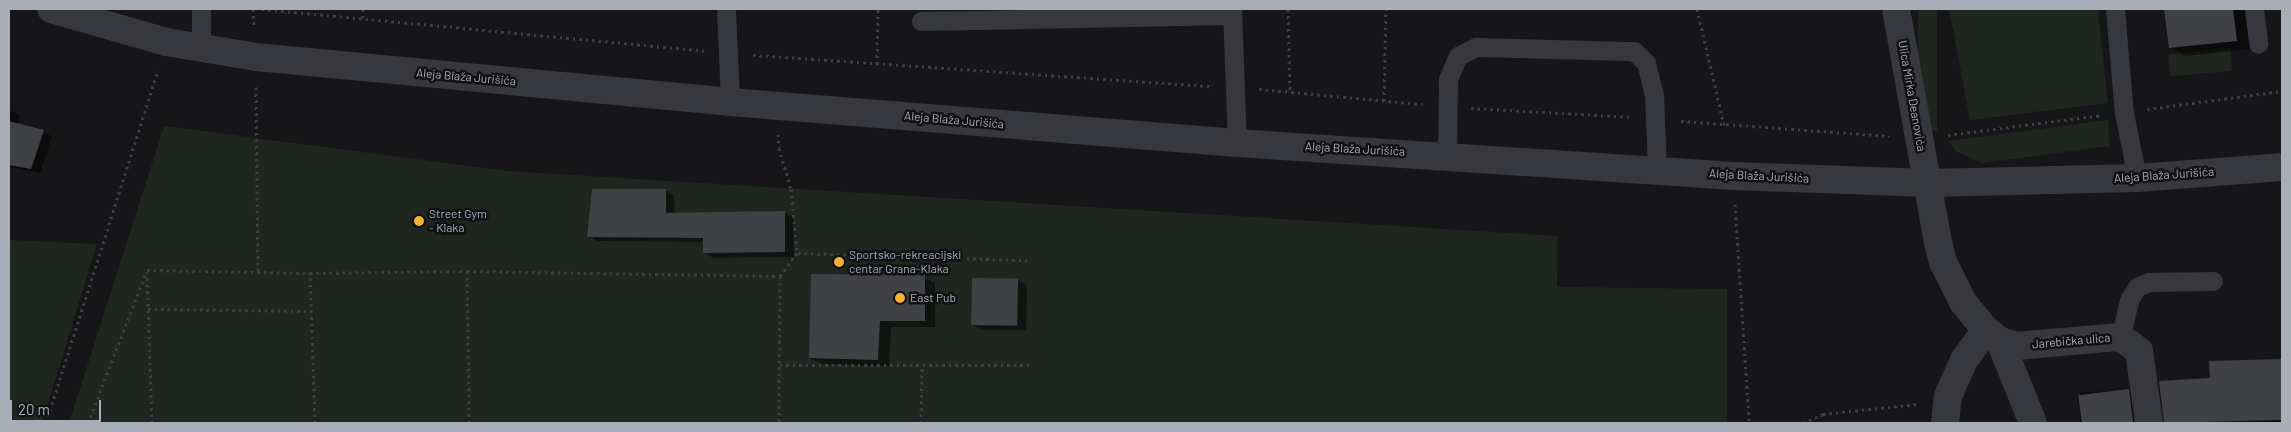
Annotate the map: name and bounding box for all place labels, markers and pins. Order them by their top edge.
place label: Street Gym - Klaka [429,207,487,235]
marker: Street Gym - Klaka [413,215,425,227]
place label: Sportsko-rekreacijski centar Grana-Klaka [849,248,961,276]
marker: Sportsko-rekreacijski centar Grana-Klaka [833,256,845,268]
place label: East Pub [910,291,956,305]
marker: East Pub [894,292,906,304]

